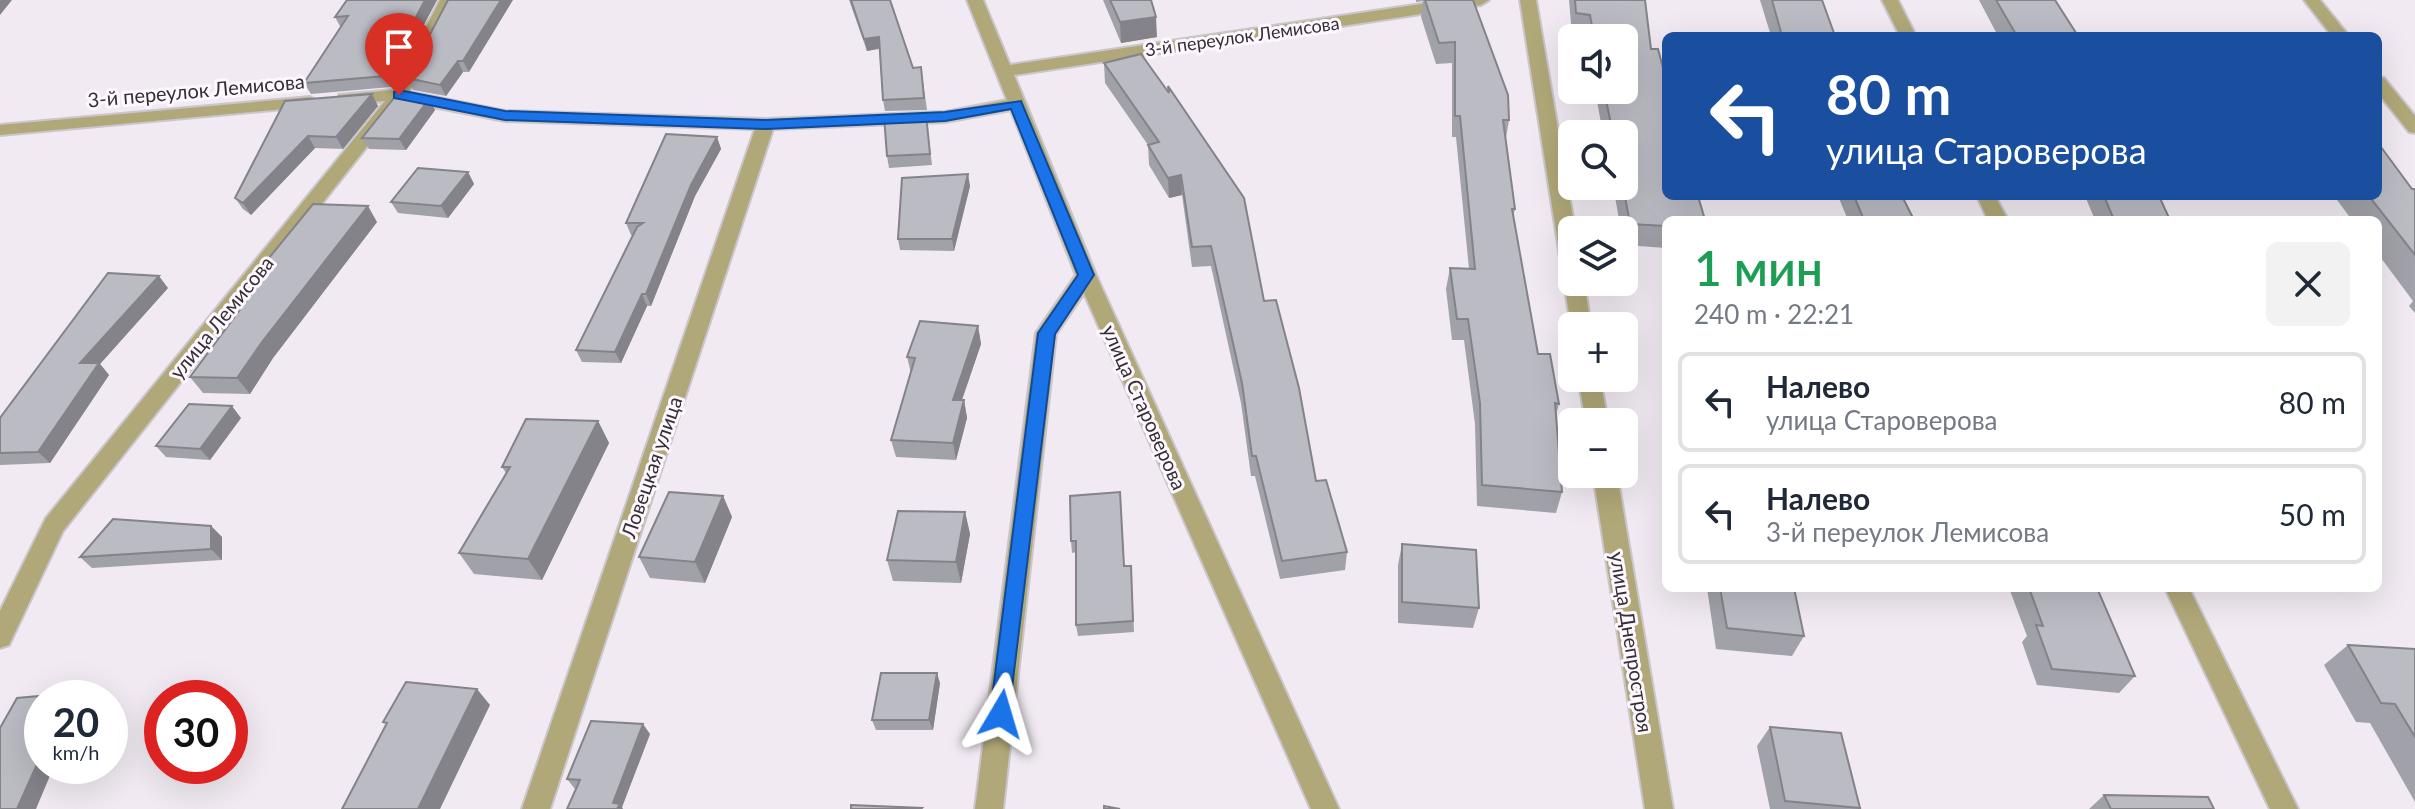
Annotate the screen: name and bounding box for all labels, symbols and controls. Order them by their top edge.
street label: 3-й переулок Лемисова [1143,11,1341,61]
pin [365,13,433,95]
map controls [1558,24,1638,488]
button: sound [1558,24,1638,104]
icon: arrive [377,25,421,69]
text: 80 m [1826,60,1951,127]
icon: left [1694,64,1798,168]
street label: 3-й переулок Лемисова [86,69,306,111]
button: search [1558,120,1638,200]
text: улица Староверова [1826,128,2147,172]
button: layers [1558,216,1638,296]
text: 1 мин [1694,239,1823,296]
button: close [2266,242,2350,326]
street label: улица Лемисова [164,251,278,383]
text: 240 m · 22:21 [1694,298,1854,330]
button: + [1558,312,1638,392]
street label: улица Староверова [1098,321,1192,493]
text: Налево [1766,368,1870,404]
icon: left [1698,380,1742,424]
text: 80 m [2279,384,2346,420]
street label: Ловецкая улица [615,393,686,542]
text: улица Староверова [1766,404,1998,436]
button: − [1558,408,1638,488]
text: Налево [1766,480,1870,516]
icon: left [1698,492,1742,536]
text: 50 m [2279,496,2346,532]
text: 3-й переулок Лемисова [1766,516,2049,548]
street label: улица Днепростроя [1606,550,1658,734]
position arrow [959,672,1043,756]
speed limit sign: 30 [144,680,248,784]
text: 20 [53,698,99,746]
text: km/h [53,740,99,764]

